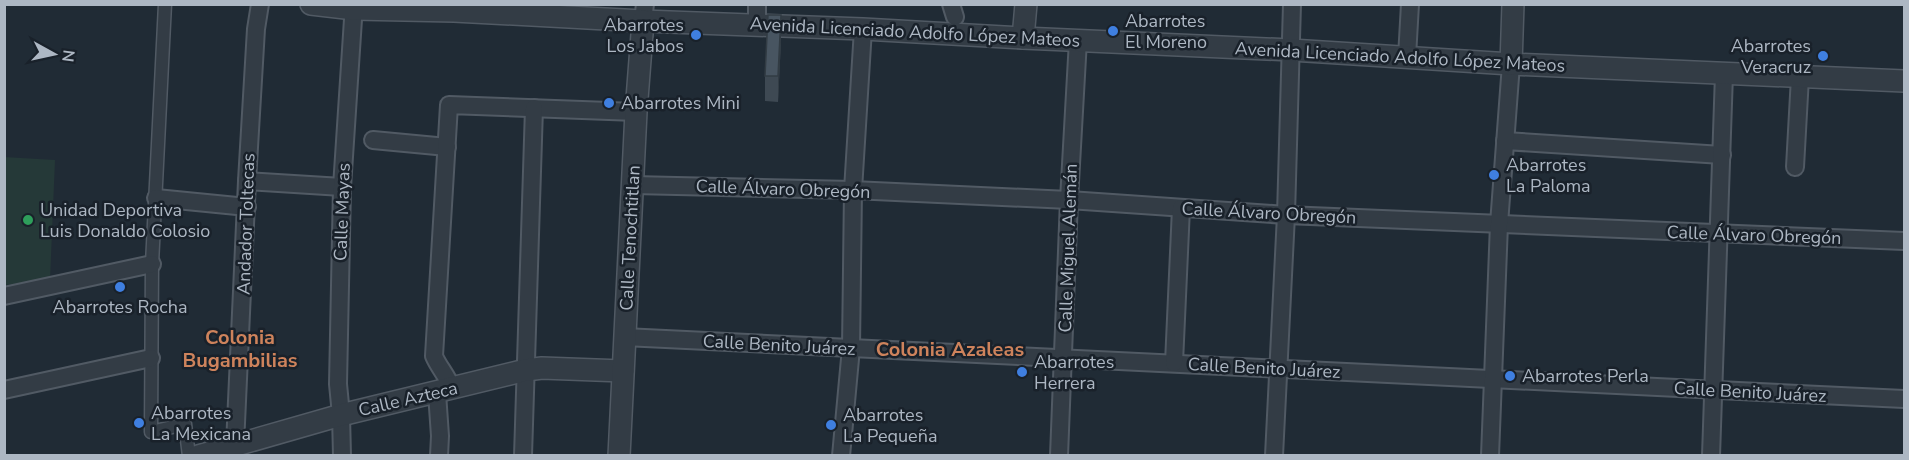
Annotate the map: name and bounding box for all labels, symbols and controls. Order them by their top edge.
place label: Abarrotes El Moreno [1125,9,1207,54]
street label: Avenida Licenciado Adolfo López Mateos [749,11,1081,53]
place label: Abarrotes Los Jabos [604,13,684,58]
north arrow [24,24,84,84]
marker: Abarrotes El Moreno [1106,24,1120,38]
marker: Abarrotes Los Jabos [689,28,703,42]
place label: Abarrotes Veracruz [1731,34,1811,79]
street label: Avenida Licenciado Adolfo López Mateos [1234,36,1566,78]
text: N [56,48,80,63]
marker: Abarrotes Veracruz [1816,49,1830,63]
place label: Abarrotes Mini [621,91,740,115]
marker: Abarrotes Mini [602,96,616,110]
street label: Andador Toltecas [232,153,260,295]
place label: Abarrotes La Paloma [1506,153,1591,198]
street label: Calle Mayas [328,162,356,262]
street label: Calle Miguel Alemán [1053,163,1083,333]
street label: Calle Tenochtitlan [614,165,646,311]
marker: Abarrotes La Paloma [1487,168,1501,182]
street label: Calle Álvaro Obregón [695,174,871,204]
street label: Calle Álvaro Obregón [1181,196,1357,230]
place label: Unidad Deportiva Luis Donaldo Colosio [40,198,210,243]
marker: Unidad Deportiva Luis Donaldo Colosio [21,213,35,227]
street label: Calle Álvaro Obregón [1666,220,1842,250]
marker: Abarrotes Rocha [113,280,127,294]
place label: Abarrotes Rocha [53,295,187,319]
district label: Colonia Bugambilias [182,324,298,374]
street label: Calle Benito Juárez [702,329,856,361]
district label: Colonia Azaleas [876,336,1024,363]
place label: Abarrotes Herrera [1034,350,1114,395]
street label: Calle Benito Juárez [1187,352,1341,384]
place label: Abarrotes Perla [1522,364,1649,388]
marker: Abarrotes Herrera [1015,365,1029,379]
marker: Abarrotes Perla [1503,369,1517,383]
street label: Calle Azteca [356,376,460,422]
street label: Calle Benito Juárez [1673,376,1827,408]
place label: Abarrotes La Mexicana [151,401,251,446]
place label: Abarrotes La Pequeña [843,403,937,448]
marker: Abarrotes La Mexicana [132,416,146,430]
marker: Abarrotes La Pequeña [824,418,838,432]

